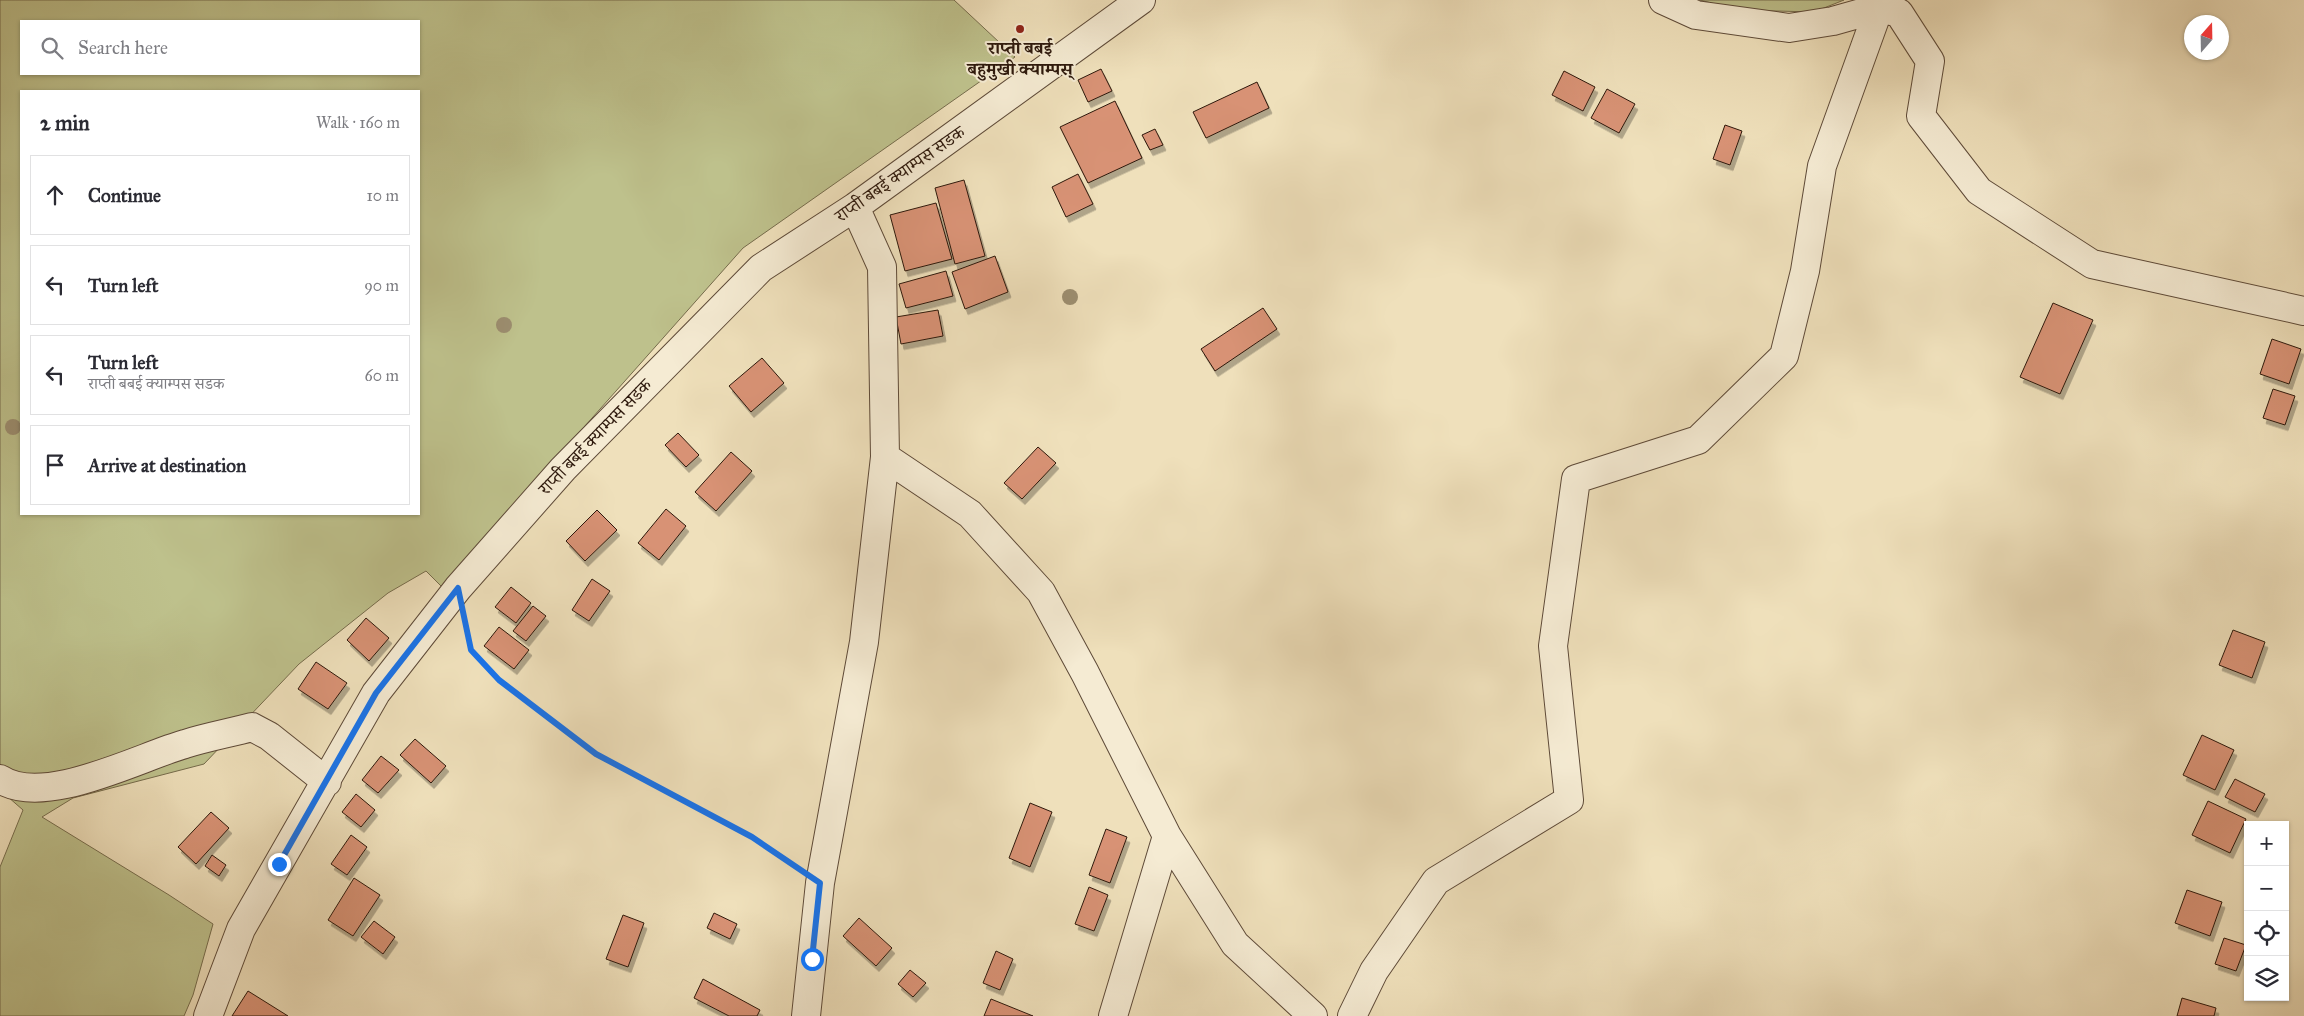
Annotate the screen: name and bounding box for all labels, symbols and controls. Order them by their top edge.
north arrow [2184,15,2229,60]
search box [20,20,420,75]
marker: राप्ती बबई बहुमुखी क्याम्पस् [1014,23,1026,35]
icon: search [38,34,66,62]
text: Search here [78,36,168,59]
place label: राप्ती बबई बहुमुखी क्याम्पस् [965,37,1075,81]
text: 2 min [40,110,90,136]
text: Walk · 160 m [316,113,400,132]
street label: राप्ती बबई क्याम्पस सडक [830,120,970,228]
icon: ahead [41,181,69,209]
text: Continue [88,184,161,207]
text: 10 m [367,186,399,205]
icon: left [41,271,69,299]
text: Turn left [88,274,158,297]
text: 90 m [364,276,399,295]
text: Turn left [88,351,158,374]
icon: left [41,361,69,389]
text: 60 m [365,366,399,385]
street label: राप्ती बबई क्याम्पस सडक [533,373,657,501]
text: राप्ती बबई क्याम्पस सडक [88,374,224,393]
icon: arrive [41,451,69,479]
text: Arrive at destination [88,454,246,477]
map controls [2244,821,2289,1001]
button: + [2244,821,2289,866]
route end [268,853,291,876]
button: − [2244,866,2289,911]
button: locate [2244,911,2289,956]
route start [801,948,824,971]
button: layers [2244,956,2289,1001]

